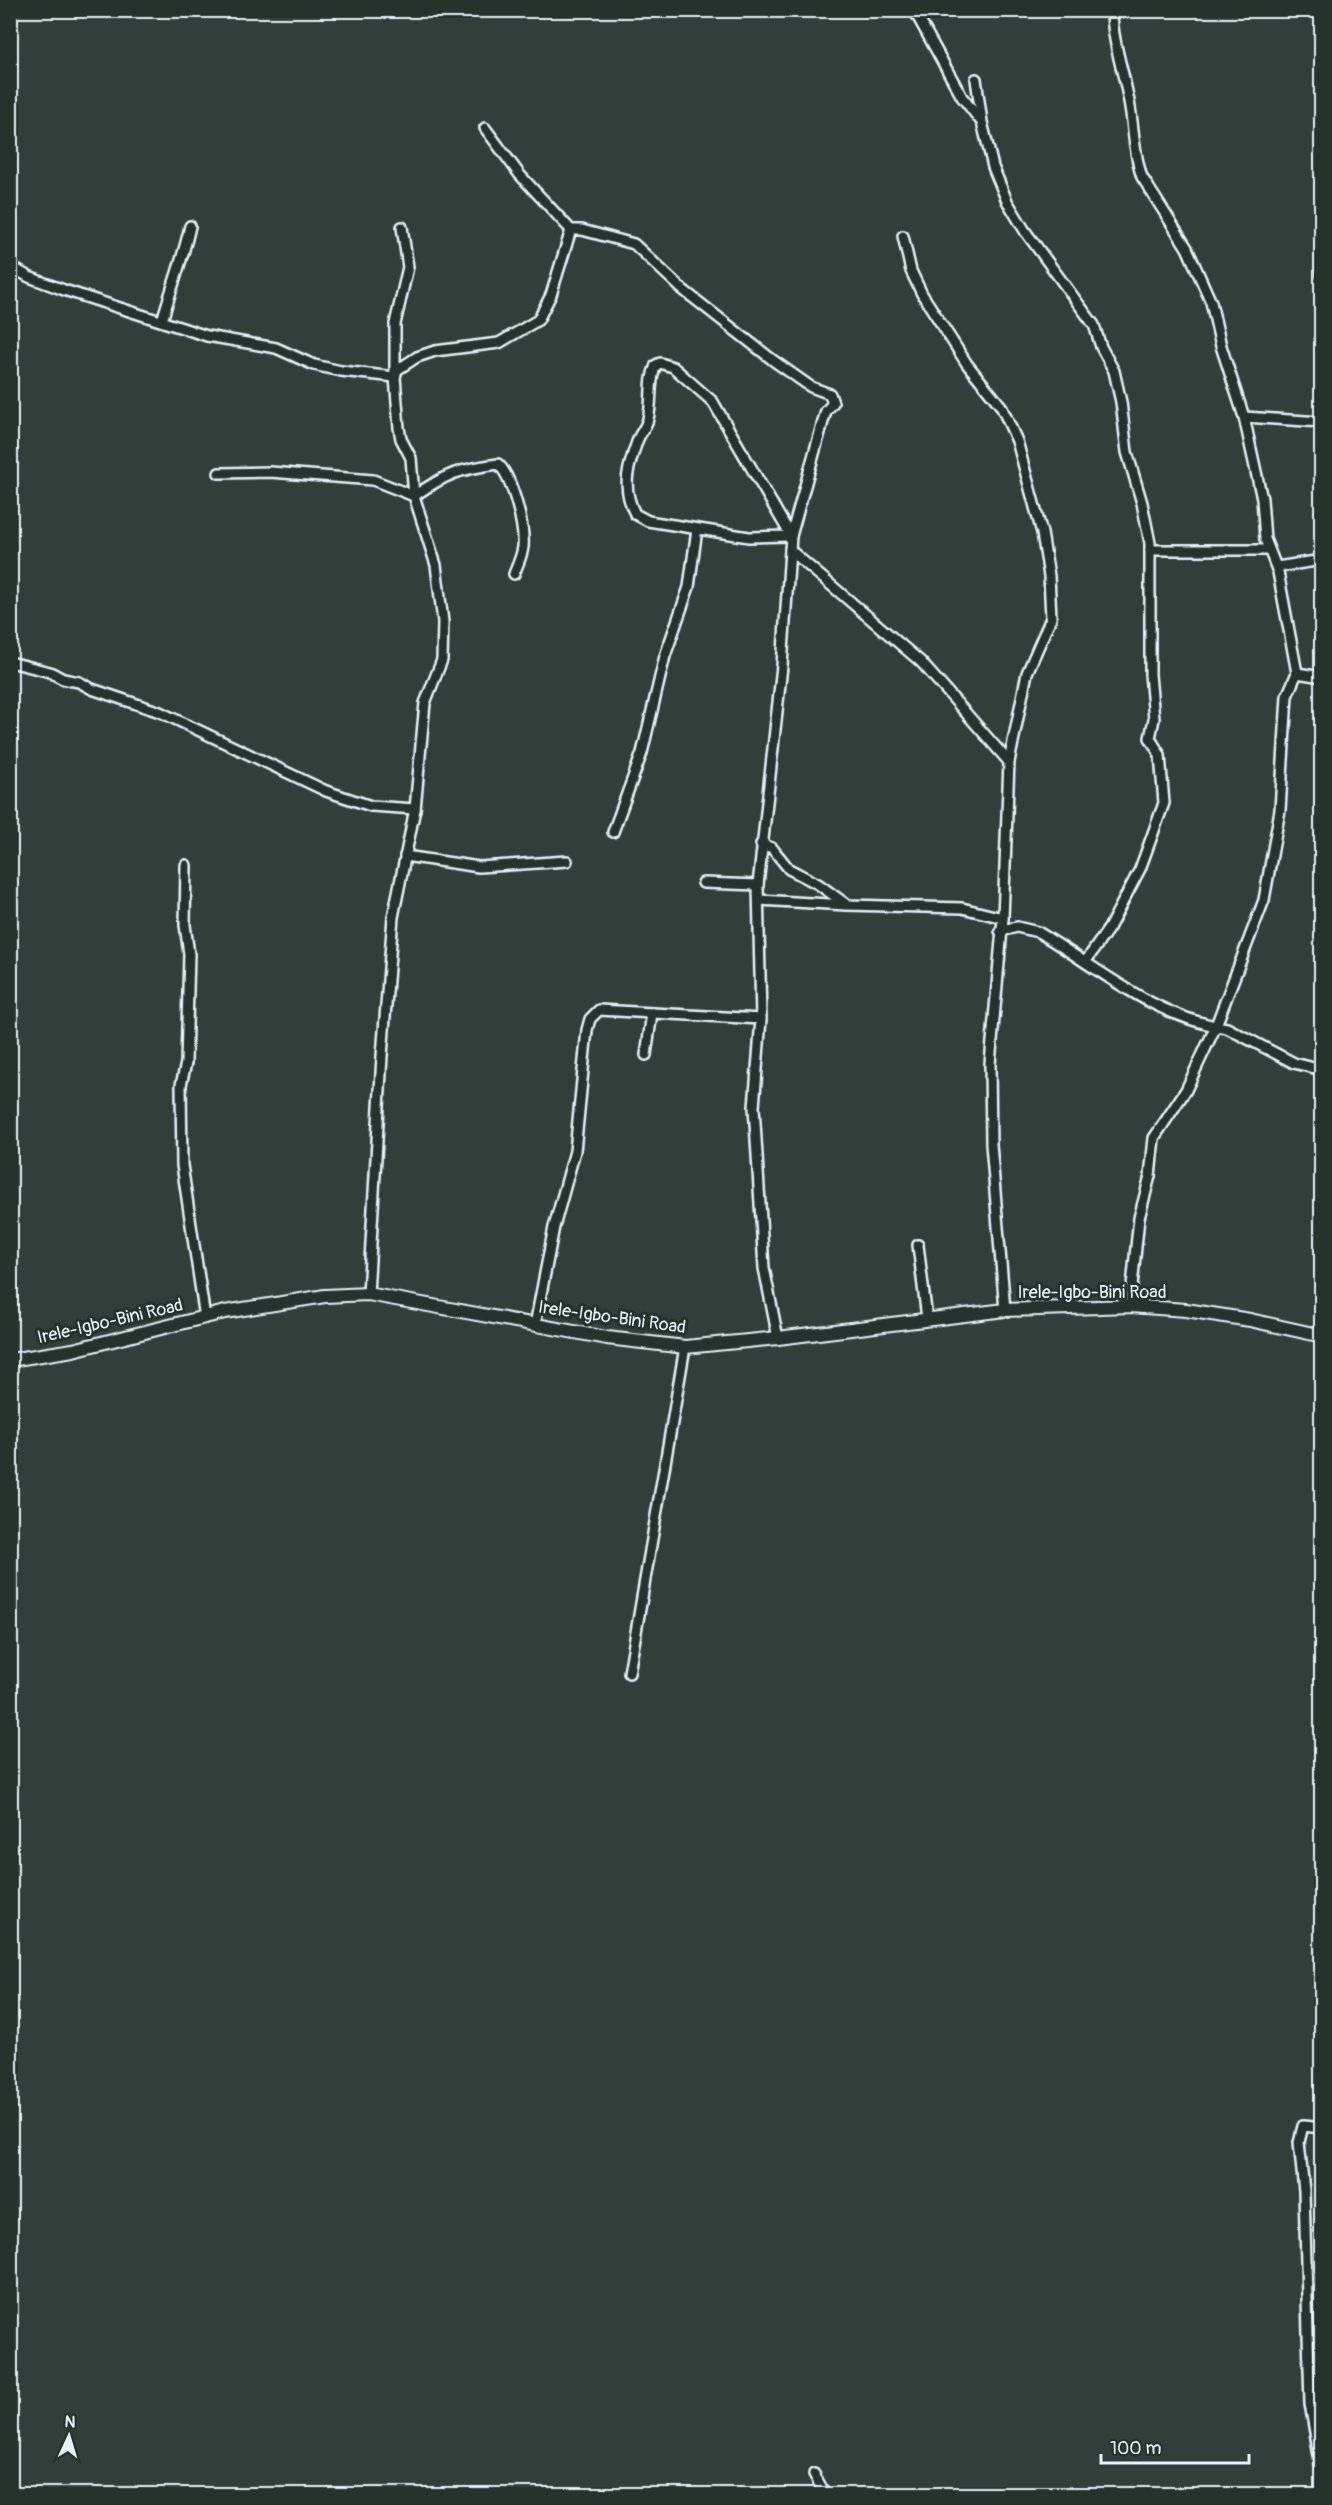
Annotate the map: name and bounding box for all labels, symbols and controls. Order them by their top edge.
street label: Irele-Igbo-Bini Road [1018,1281,1166,1304]
street label: Irele-Igbo-Bini Road [35,1294,185,1349]
street label: Irele-Igbo-Bini Road [537,1296,687,1339]
north arrow [39,2406,99,2466]
text: N [64,2412,76,2432]
scale bar [1101,2427,1250,2465]
text: 100 m [1110,2437,1162,2460]

